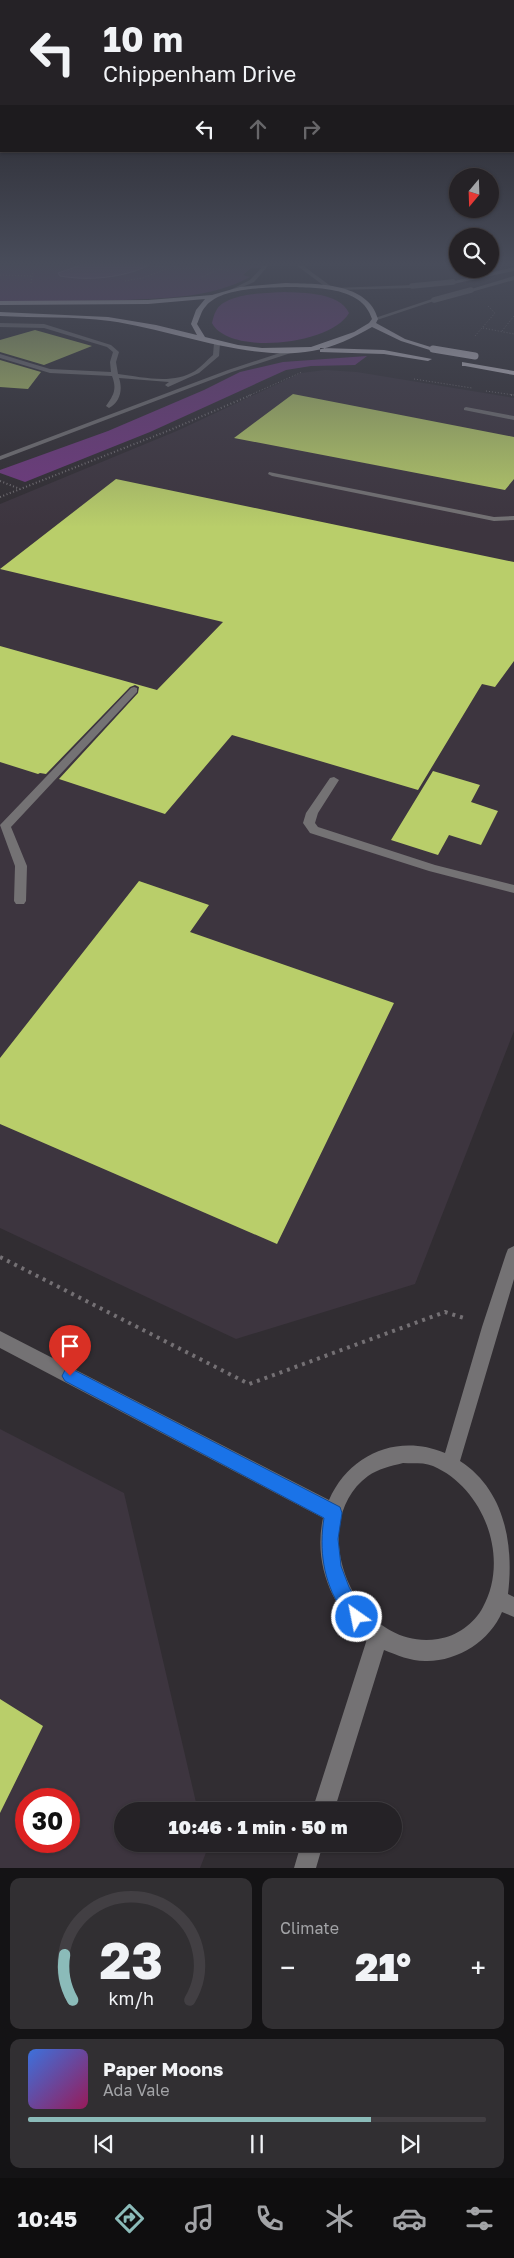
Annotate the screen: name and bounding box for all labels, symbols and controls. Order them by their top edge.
text: 10 m [103,18,183,60]
icon: left [20,20,85,85]
text: Chippenham Drive [103,60,296,87]
icon: left [191,115,219,143]
icon: ahead [244,115,272,143]
icon: right [297,115,325,143]
north arrow [449,168,499,218]
map controls [449,168,499,278]
button: search [449,228,499,278]
pin [49,1325,91,1376]
icon: arrive [56,1332,84,1360]
position arrow [330,1590,382,1642]
speed limit sign: 30 [15,1788,80,1853]
text: 10:46 · 1 min · 50 m [169,1815,347,1838]
text: Climate [280,1918,339,1938]
text: 23 [99,1928,163,1990]
text: 21° [355,1944,411,1989]
text: − [280,1951,295,1984]
text: + [471,1951,486,1984]
text: km/h [108,1987,154,2009]
text: Paper Moons [103,2057,223,2080]
text: Ada Vale [103,2080,169,2100]
icon: previous [90,2130,118,2158]
icon: pause [243,2130,271,2158]
icon: next [396,2130,424,2158]
icon: directions [112,2201,147,2236]
icon: music [182,2201,217,2236]
icon: phone [252,2201,287,2236]
icon: climate [322,2201,357,2236]
icon: car [392,2201,427,2236]
icon: filters [462,2201,497,2236]
text: 10:45 [17,2205,77,2232]

